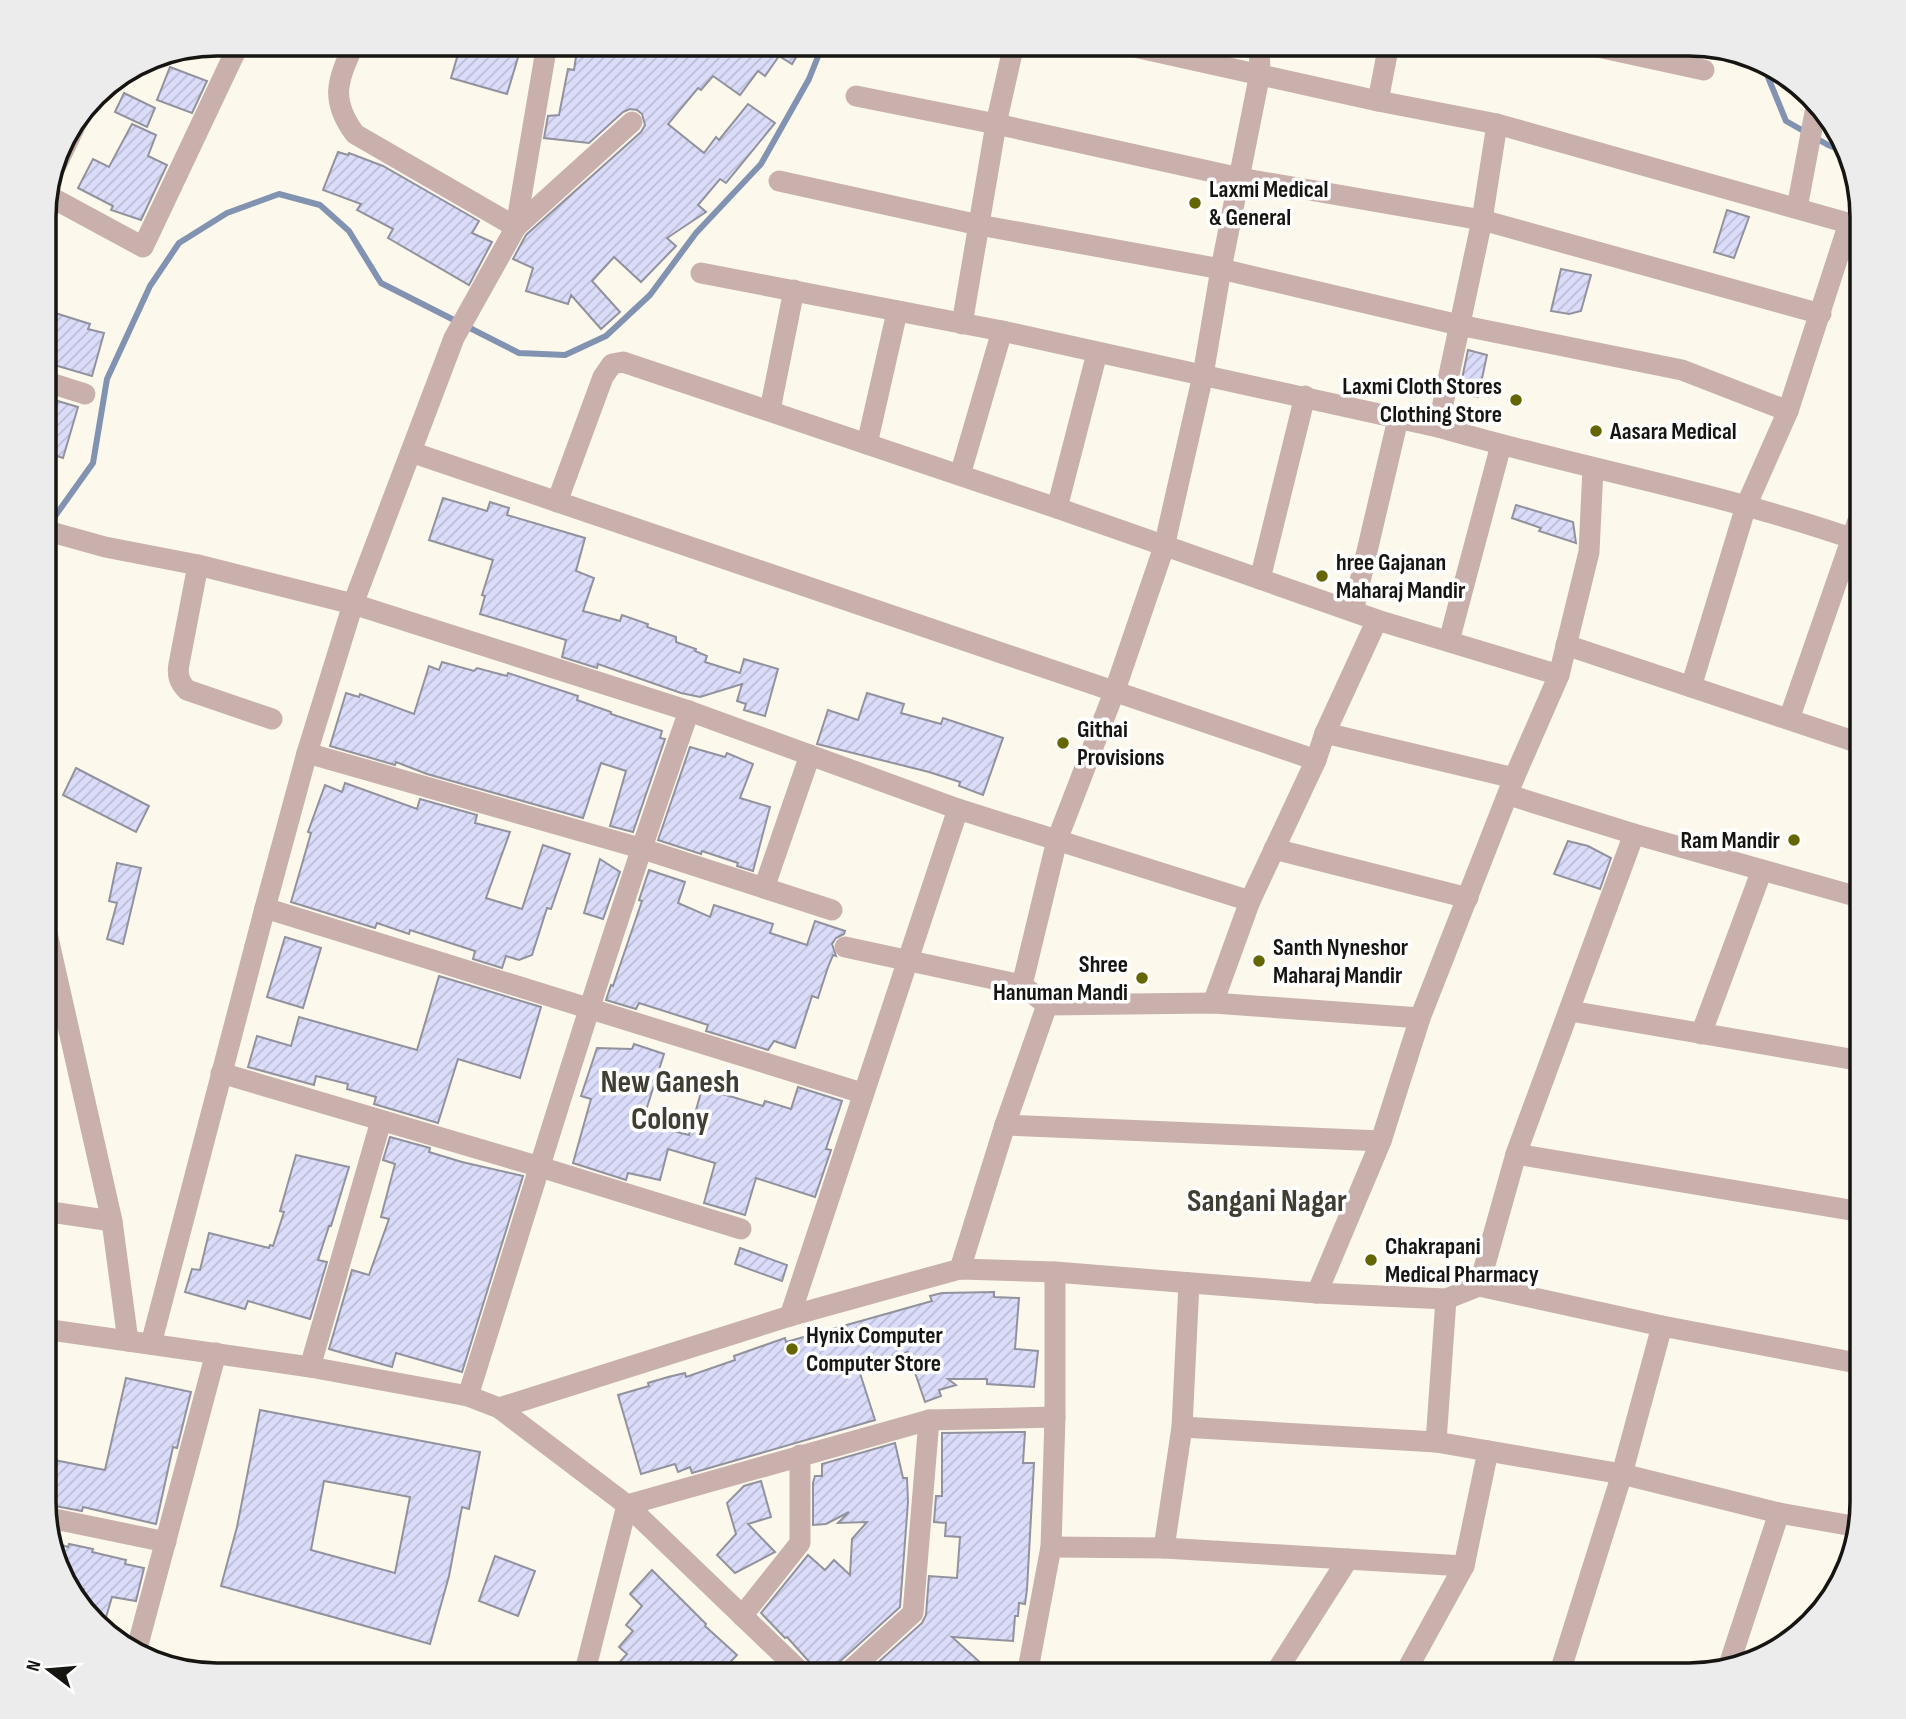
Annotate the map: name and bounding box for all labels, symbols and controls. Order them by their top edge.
place label: Laxmi Medical & General [1209,175,1328,232]
marker: Laxmi Medical & General [1187,195,1203,211]
place label: Laxmi Cloth Stores Clothing Store [1342,372,1502,429]
marker: Laxmi Cloth Stores Clothing Store [1508,392,1524,408]
place label: Aasara Medical [1609,417,1737,446]
marker: Aasara Medical [1588,423,1604,439]
place label: hree Gajanan Maharaj Mandir [1336,548,1466,605]
marker: hree Gajanan Maharaj Mandir [1314,568,1330,584]
place label: Githai Provisions [1077,715,1165,772]
marker: Githai Provisions [1055,735,1071,751]
place label: Ram Mandir [1681,826,1781,855]
marker: Ram Mandir [1786,832,1802,848]
place label: Santh Nyneshor Maharaj Mandir [1273,933,1409,990]
place label: Shree Hanuman Mandi [993,950,1128,1007]
marker: Santh Nyneshor Maharaj Mandir [1251,953,1267,969]
marker: Shree Hanuman Mandi [1134,970,1150,986]
district label: New Ganesh Colony [600,1063,740,1139]
district label: Sangani Nagar [1187,1182,1347,1221]
place label: Chakrapani Medical Pharmacy [1385,1232,1539,1289]
marker: Chakrapani Medical Pharmacy [1363,1252,1379,1268]
place label: Hynix Computer Computer Store [806,1321,944,1378]
marker: Hynix Computer Computer Store [784,1341,800,1357]
north arrow [14,1635,84,1705]
text: N [22,1658,47,1674]

